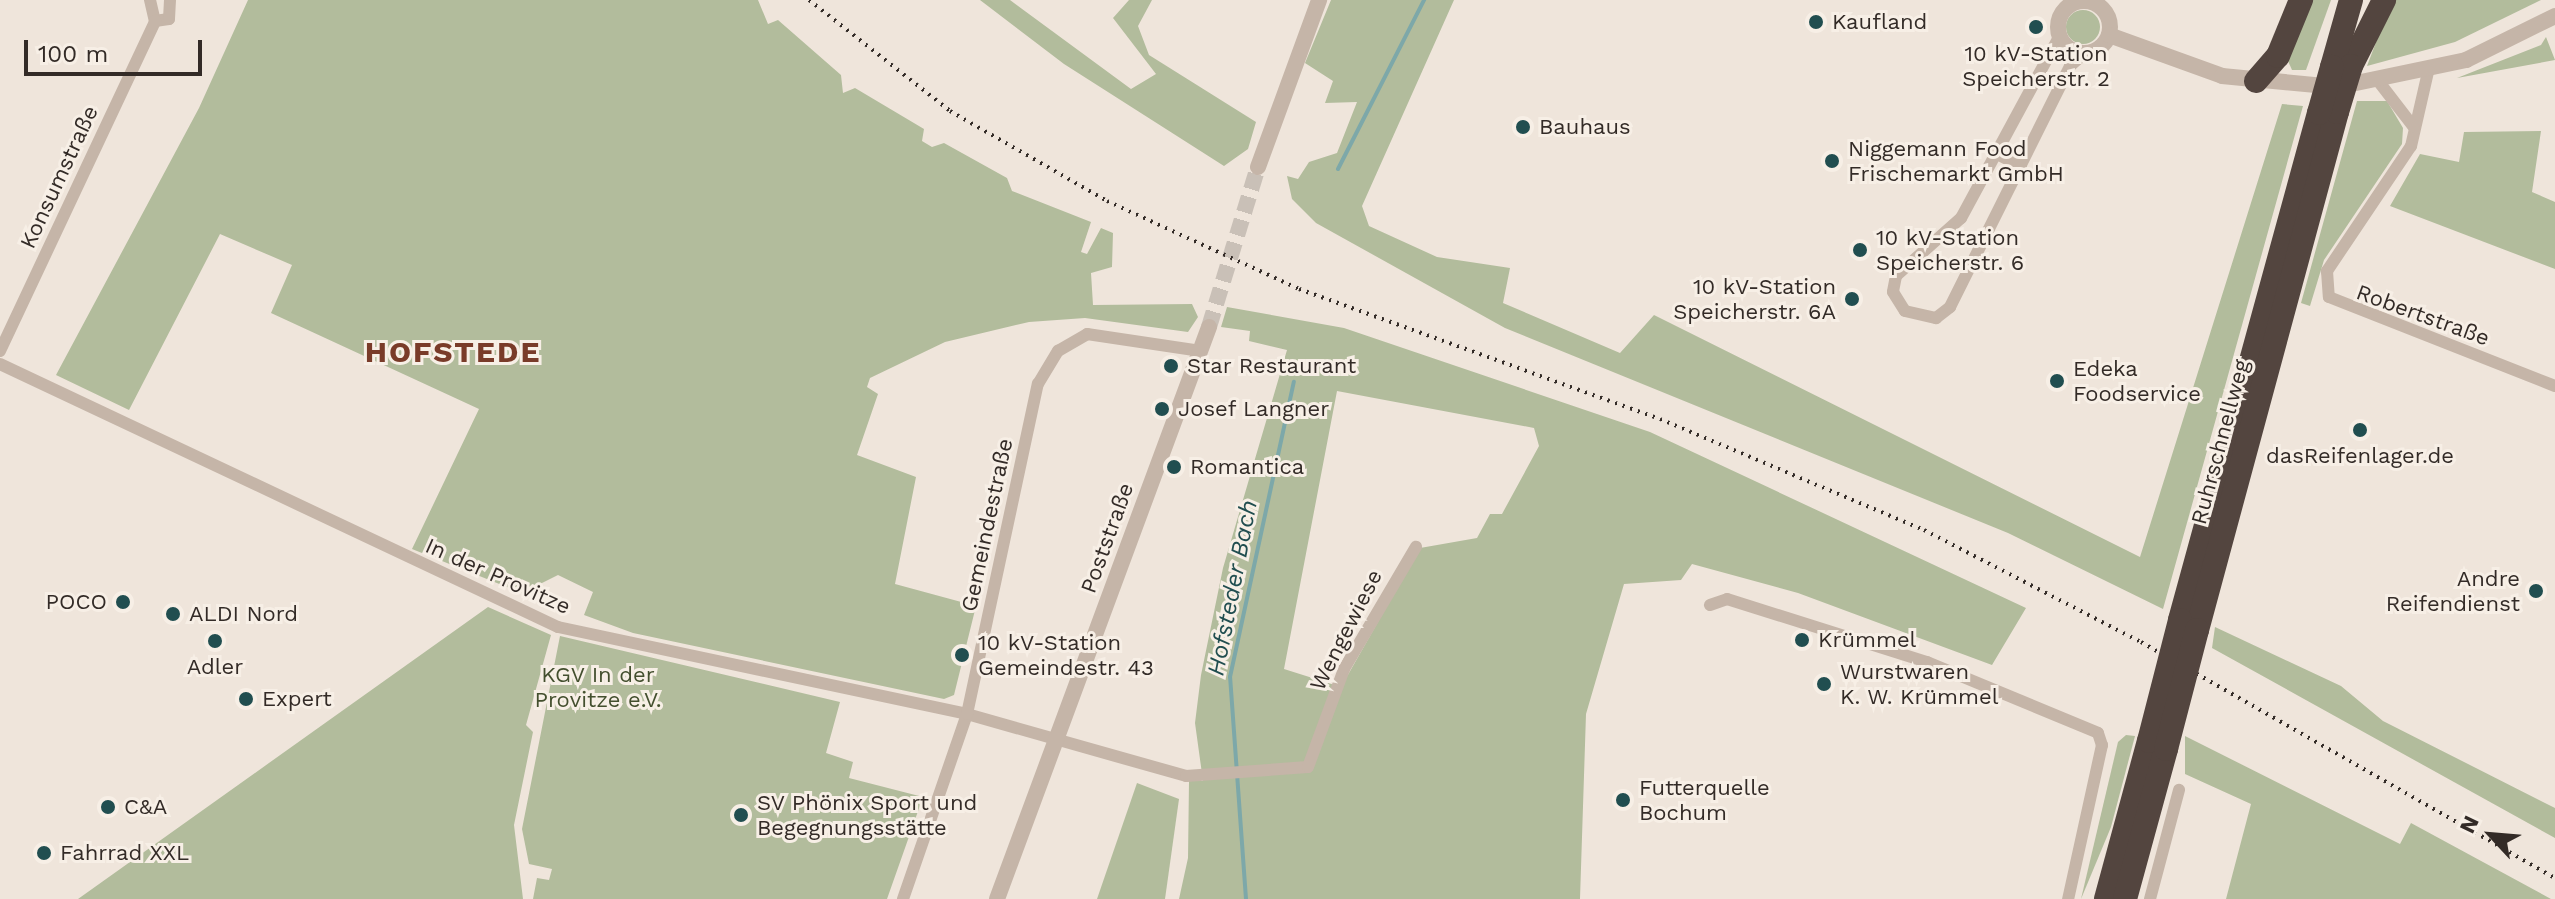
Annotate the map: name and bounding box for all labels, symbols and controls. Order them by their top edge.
place label: Kaufland [1832,9,1927,35]
marker: Kaufland [1807,13,1825,31]
marker: 10 kV-Station Speicherstr. 2 [2027,18,2045,36]
scale bar [28,24,206,74]
text: 100 m [38,40,108,68]
place label: 10 kV-Station Speicherstr. 2 [1962,40,2110,92]
street label: Konsumstraße [14,101,104,253]
place label: Bauhaus [1539,114,1631,140]
marker: Bauhaus [1514,118,1532,136]
place label: Niggemann Food Frischemarkt GmbH [1848,135,2064,186]
marker: Niggemann Food Frischemarkt GmbH [1823,152,1841,170]
place label: 10 kV-Station Speicherstr. 6 [1876,224,2024,276]
marker: 10 kV-Station Speicherstr. 6 [1851,241,1869,259]
place label: 10 kV-Station Speicherstr. 6A [1673,273,1836,324]
street label: Robertstraße [2353,279,2493,351]
marker: 10 kV-Station Speicherstr. 6A [1843,290,1861,308]
district label: HOFSTEDE [365,334,541,370]
place label: Star Restaurant [1187,353,1357,379]
place label: Edeka Foodservice [2073,355,2201,406]
marker: Star Restaurant [1162,357,1180,375]
street label: Ruhrschnellweg [2185,357,2255,527]
marker: Edeka Foodservice [2048,372,2066,390]
place label: Josef Langner [1178,396,1330,422]
marker: Josef Langner [1153,400,1171,418]
marker: dasReifenlager.de [2351,421,2369,439]
street label: Gemeindestraße [956,436,1018,614]
place label: dasReifenlager.de [2266,443,2454,469]
place label: Romantica [1190,454,1304,480]
marker: Romantica [1165,458,1183,476]
street label: Poststraße [1075,479,1139,597]
water label: Hofsteder Bach [1202,498,1264,678]
street label: In der Provitze [421,532,575,620]
street label: Wengewiese [1304,565,1388,695]
place label: Andre Reifendienst [2386,565,2520,616]
marker: Andre Reifendienst [2527,582,2545,600]
place label: POCO [46,589,107,615]
marker: POCO [114,593,132,611]
place label: ALDI Nord [189,601,298,627]
marker: ALDI Nord [164,605,182,623]
place label: Krümmel [1818,627,1916,653]
place label: 10 kV-Station Gemeindestr. 43 [978,629,1154,680]
marker: Krümmel [1793,631,1811,649]
marker: Adler [206,632,224,650]
marker: 10 kV-Station Gemeindestr. 43 [953,646,971,664]
place label: Adler [187,654,243,680]
place label: Wurstwaren K. W. Krümmel [1840,658,1999,710]
park label: KGV In der Provitze e.V. [534,661,662,712]
marker: Wurstwaren K. W. Krümmel [1815,675,1833,693]
place label: Expert [262,686,332,712]
marker: Expert [237,690,255,708]
place label: Futterquelle Bochum [1639,774,1770,826]
place label: SV Phönix Sport und Begegnungsstätte [757,789,979,840]
marker: Futterquelle Bochum [1614,791,1632,809]
place label: C&A [124,794,167,820]
north arrow [2451,795,2531,875]
marker: C&A [99,798,117,816]
marker: SV Phönix Sport und Begegnungsstätte [732,806,750,824]
text: N [2454,811,2484,837]
place label: Fahrrad XXL [60,840,189,866]
marker: Fahrrad XXL [35,844,53,862]

